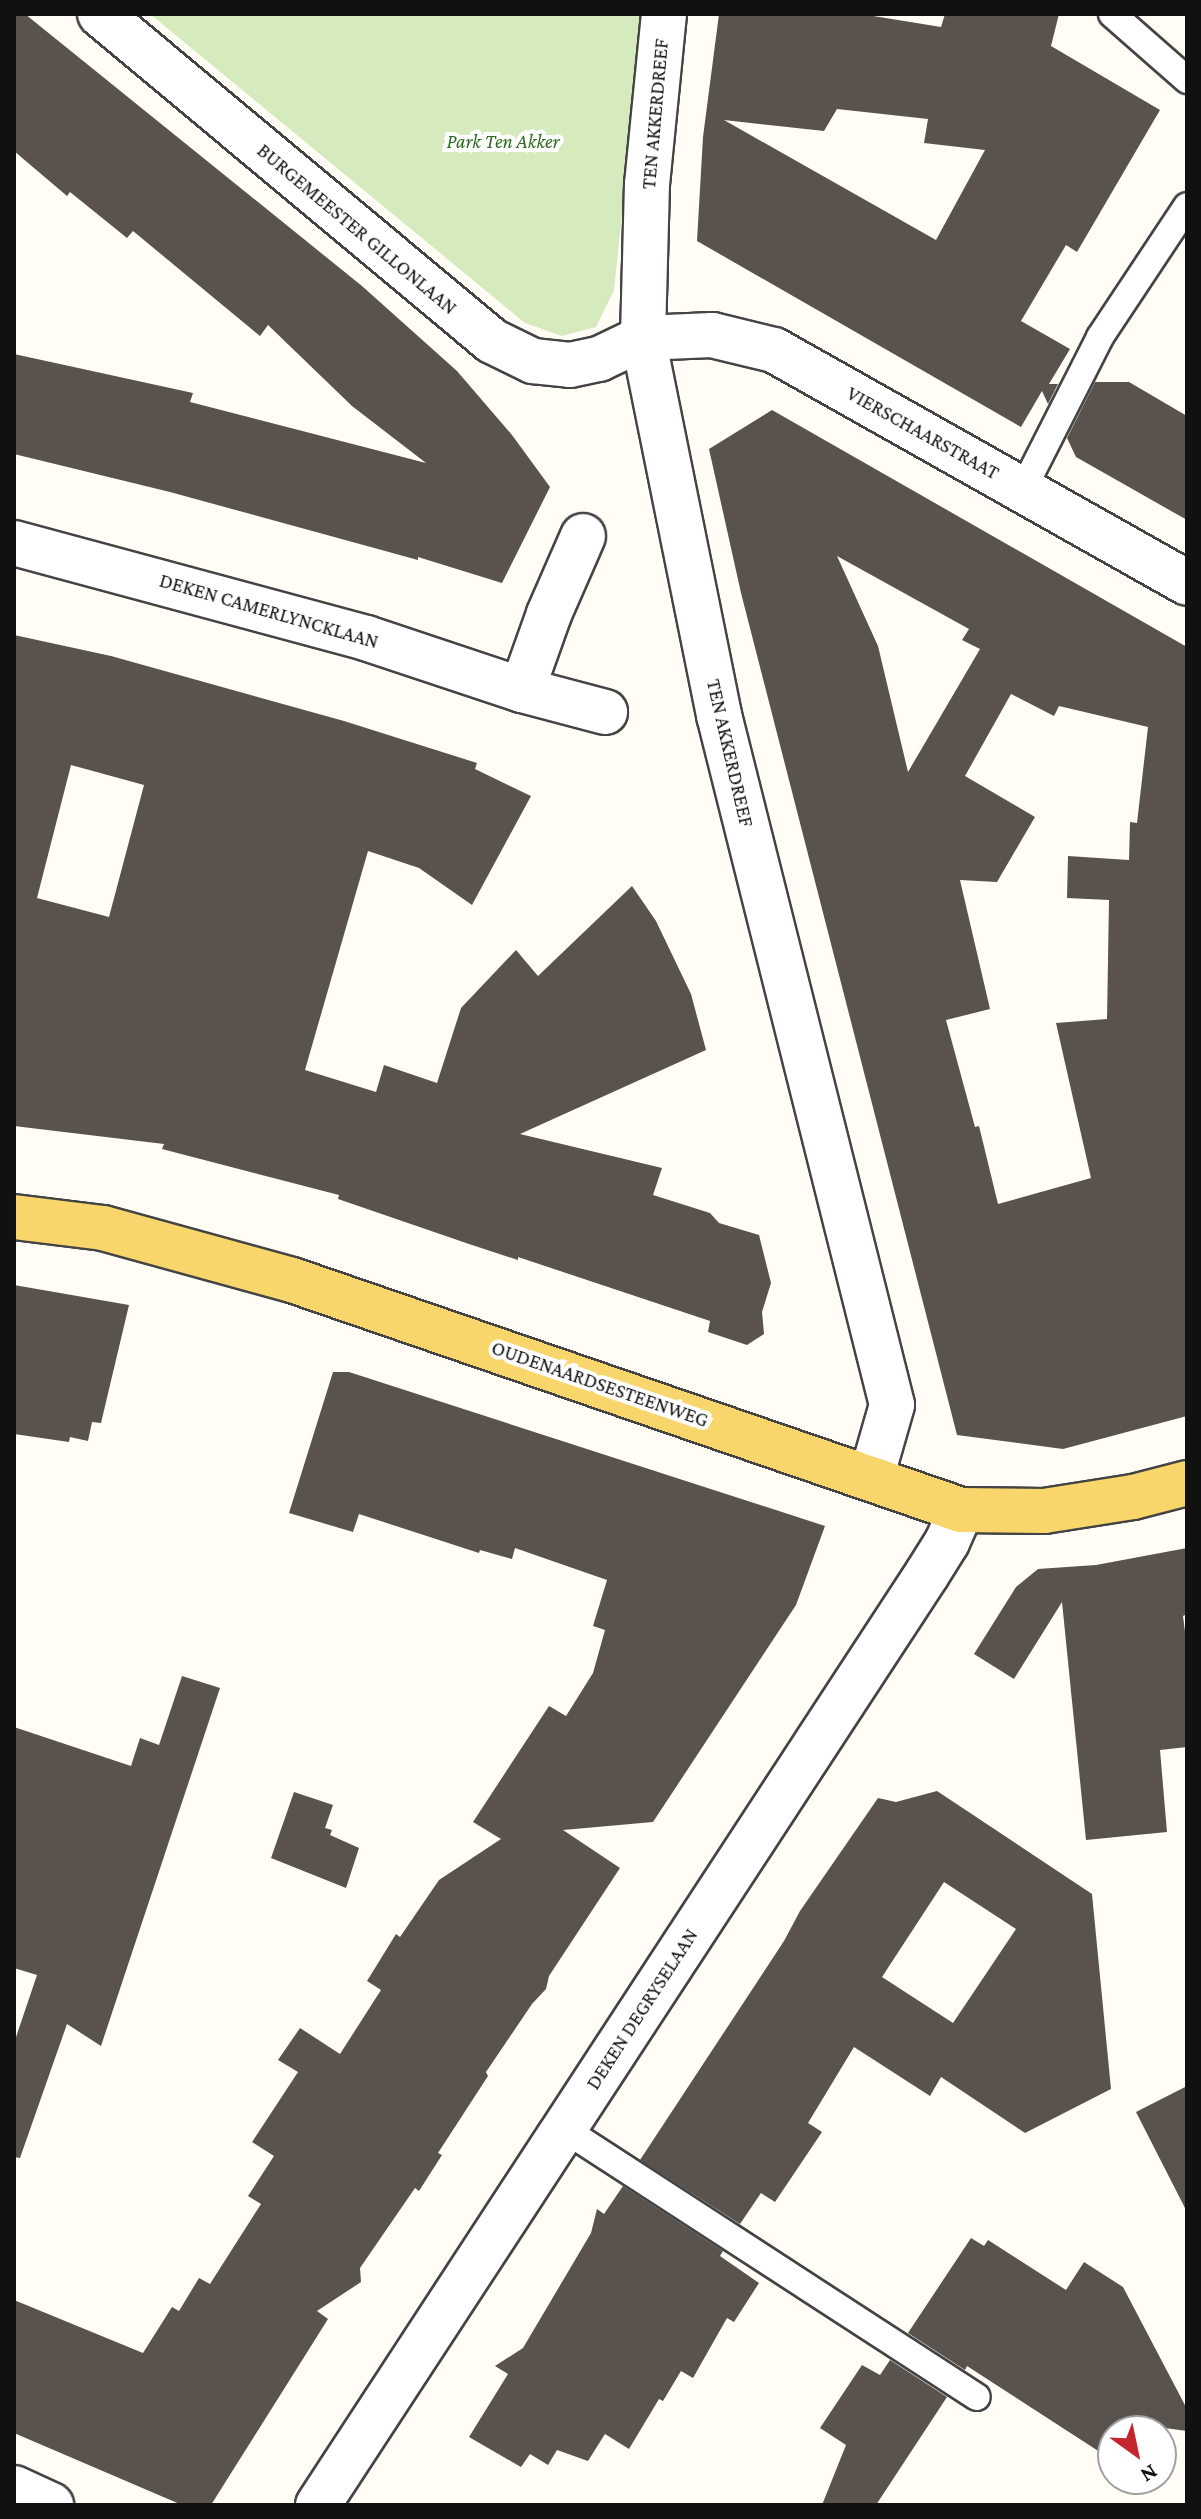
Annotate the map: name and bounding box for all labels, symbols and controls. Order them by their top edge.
street label: TEN AKKERDREEF [636,38,674,190]
park label: Park Ten Akker [446,129,560,153]
street label: BURGEMEESTER GILLONLAAN [252,138,462,320]
street label: VIERSCHAARSTRAAT [843,381,1003,485]
street label: DEKEN CAMERLYNCKLAAN [157,568,381,654]
street label: TEN AKKERDREEF [701,677,759,829]
street label: OUDENAARDSESTEENWEG [488,1336,712,1432]
street label: DEKEN DEGRYSELAAN [581,1924,703,2094]
north arrow [1097,2415,1177,2495]
text: N [1136,2459,1162,2488]

